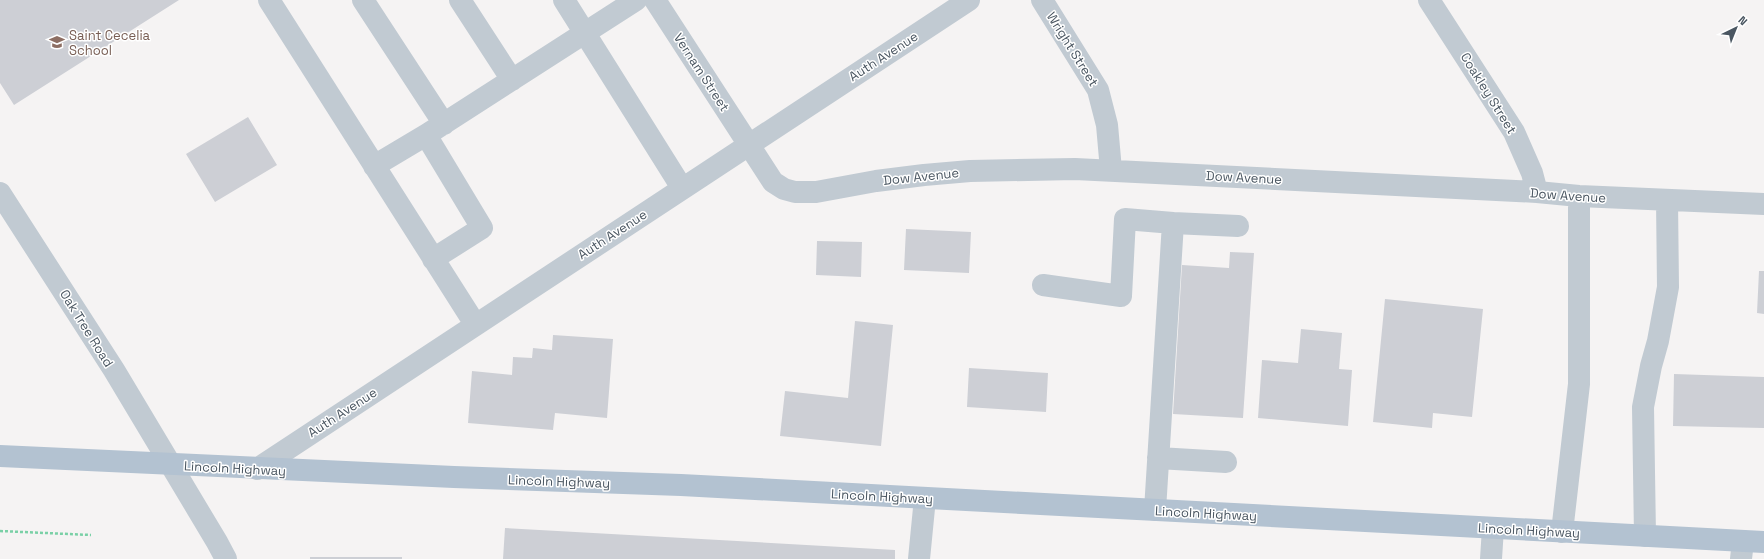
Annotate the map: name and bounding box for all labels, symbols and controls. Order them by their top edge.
north arrow [1716,8,1756,48]
street label: Wright Street [1043,9,1102,90]
text: N [1735,13,1750,28]
place label: Saint Cecelia School [69,27,151,59]
street label: Auth Avenue [845,28,921,85]
street label: Vernam Street [670,30,733,115]
school or university icon: Saint Cecelia School [48,33,66,51]
street label: Coakley Street [1457,49,1520,137]
street label: Dow Avenue [882,164,960,189]
street label: Dow Avenue [1206,167,1282,188]
street label: Dow Avenue [1529,184,1606,207]
street label: Auth Avenue [574,206,650,263]
street label: Oak Tree Road [56,286,117,370]
street label: Auth Avenue [304,384,380,441]
street label: Lincoln Highway [184,457,286,480]
street label: Lincoln Highway [508,471,610,492]
street label: Lincoln Highway [831,485,933,508]
street label: Lincoln Highway [1155,502,1257,525]
street label: Lincoln Highway [1478,519,1580,542]

